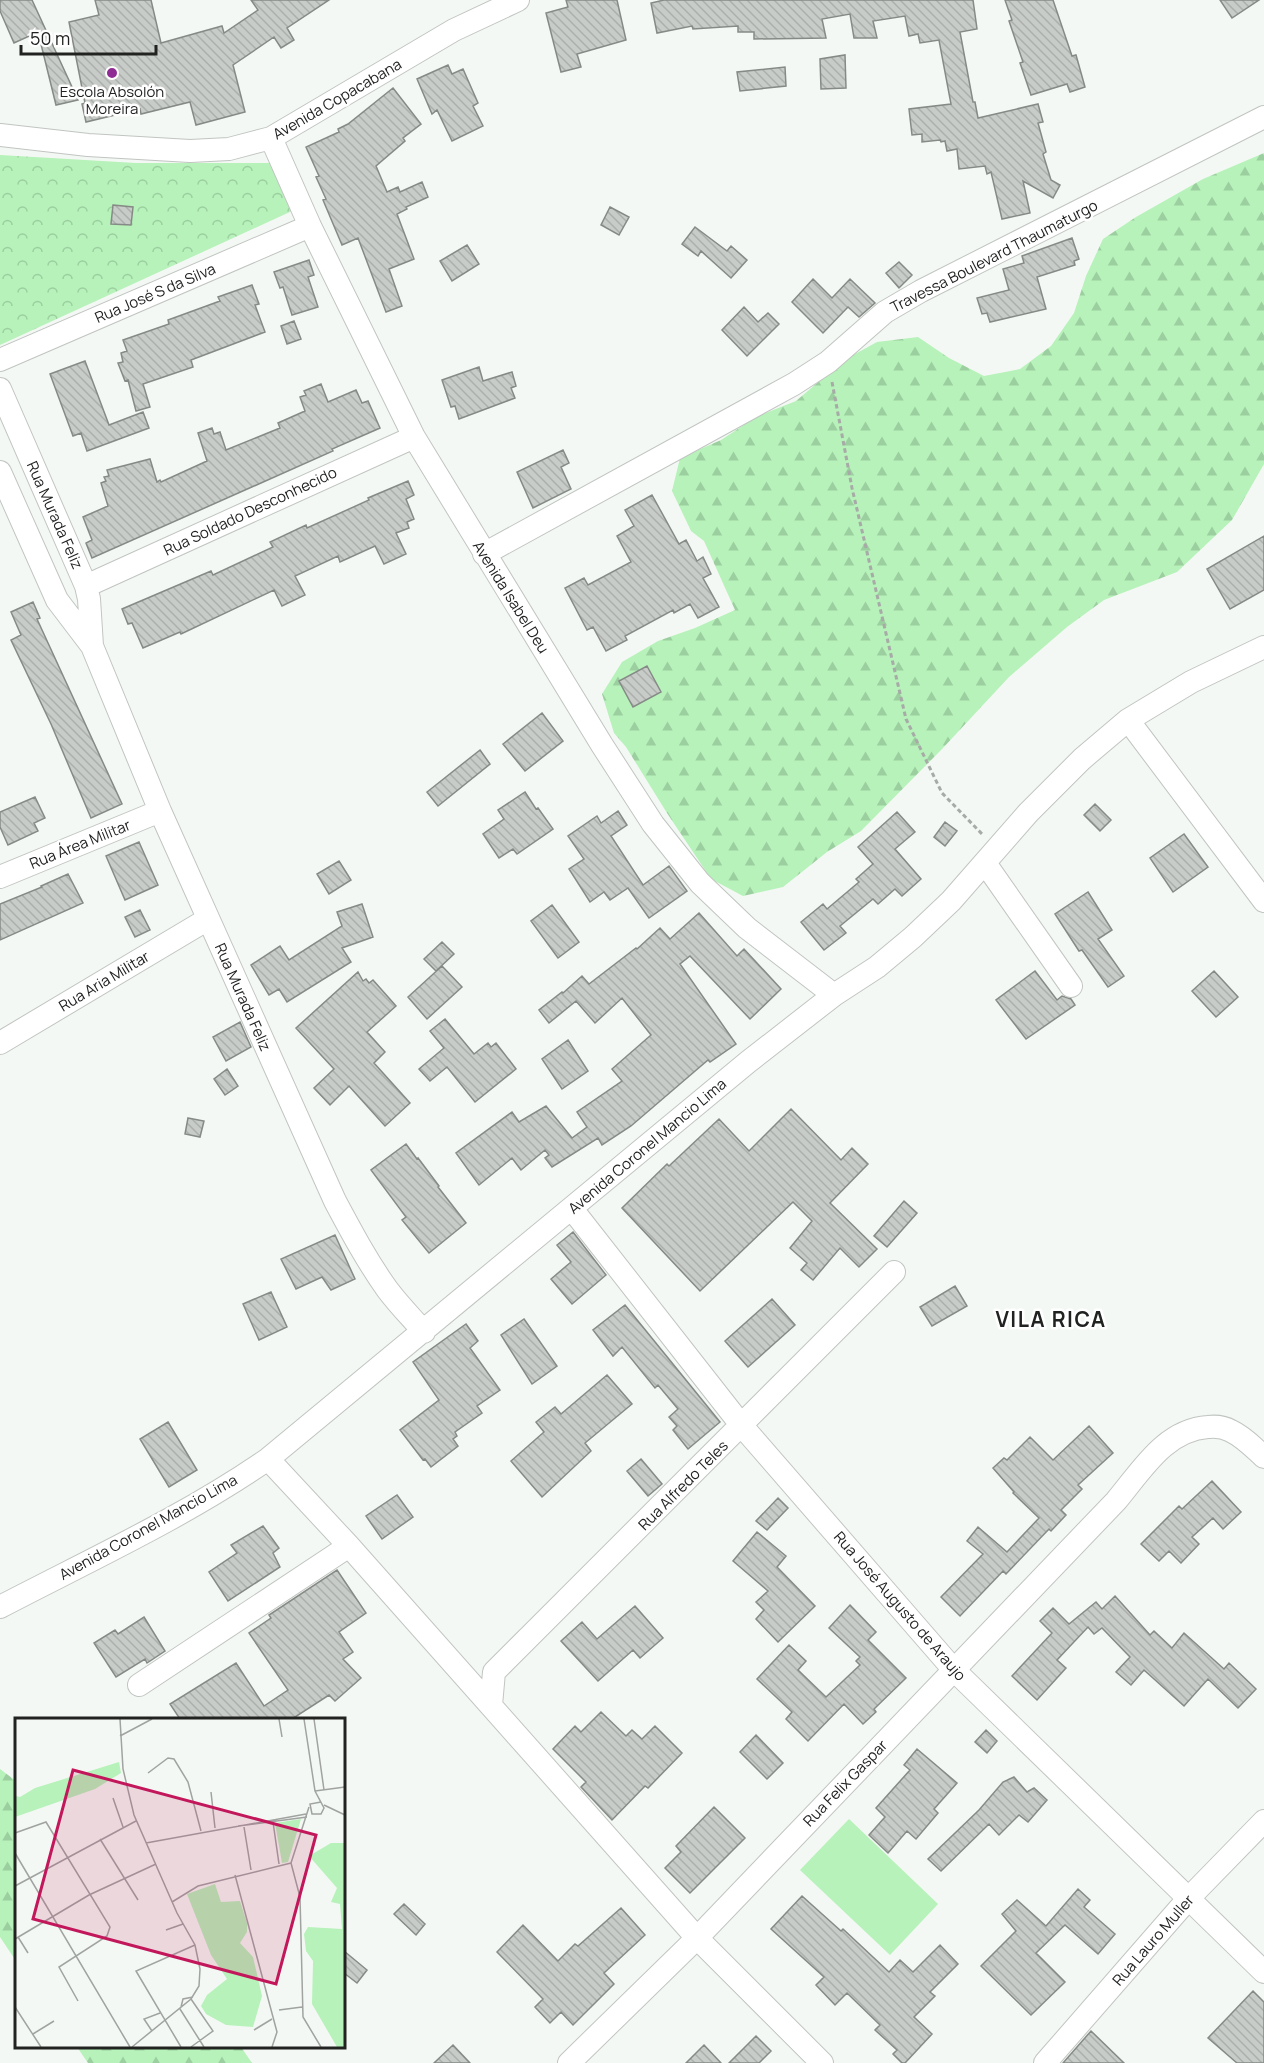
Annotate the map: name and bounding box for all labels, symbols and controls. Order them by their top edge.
scale bar [21,18,156,56]
text: 50 m [30,26,70,50]
street label: Avenida Copacabana [269,54,405,144]
marker: Escola Absolón Moreira [105,66,119,80]
place label: Escola Absolón Moreira [60,81,164,119]
street label: Travessa Boulevard Thaumaturgo [887,194,1101,318]
street label: Rua José S da Silva [91,258,219,328]
street label: Rua Murada Feliz [22,458,88,572]
street label: Rua Soldado Desconhecido [160,462,340,560]
street label: Avenida Isabel Deu [468,537,554,657]
street label: Rua Área Militar [26,814,134,874]
street label: Rua Murada Feliz [210,940,276,1054]
street label: Rua Aria Militar [55,945,154,1016]
street label: Avenida Coronel Mancio Lima [563,1073,731,1219]
district label: VILA RICA [995,1305,1107,1333]
street label: Rua Alfredo Teles [633,1435,733,1535]
street label: Avenida Coronel Mancio Lima [55,1469,241,1585]
street label: Rua José Augusto de Araujo [829,1527,971,1685]
inset map [15,1718,345,2048]
street label: Rua Felix Gaspar [798,1735,892,1831]
street label: Rua Lauro Muller [1108,1889,1199,1990]

